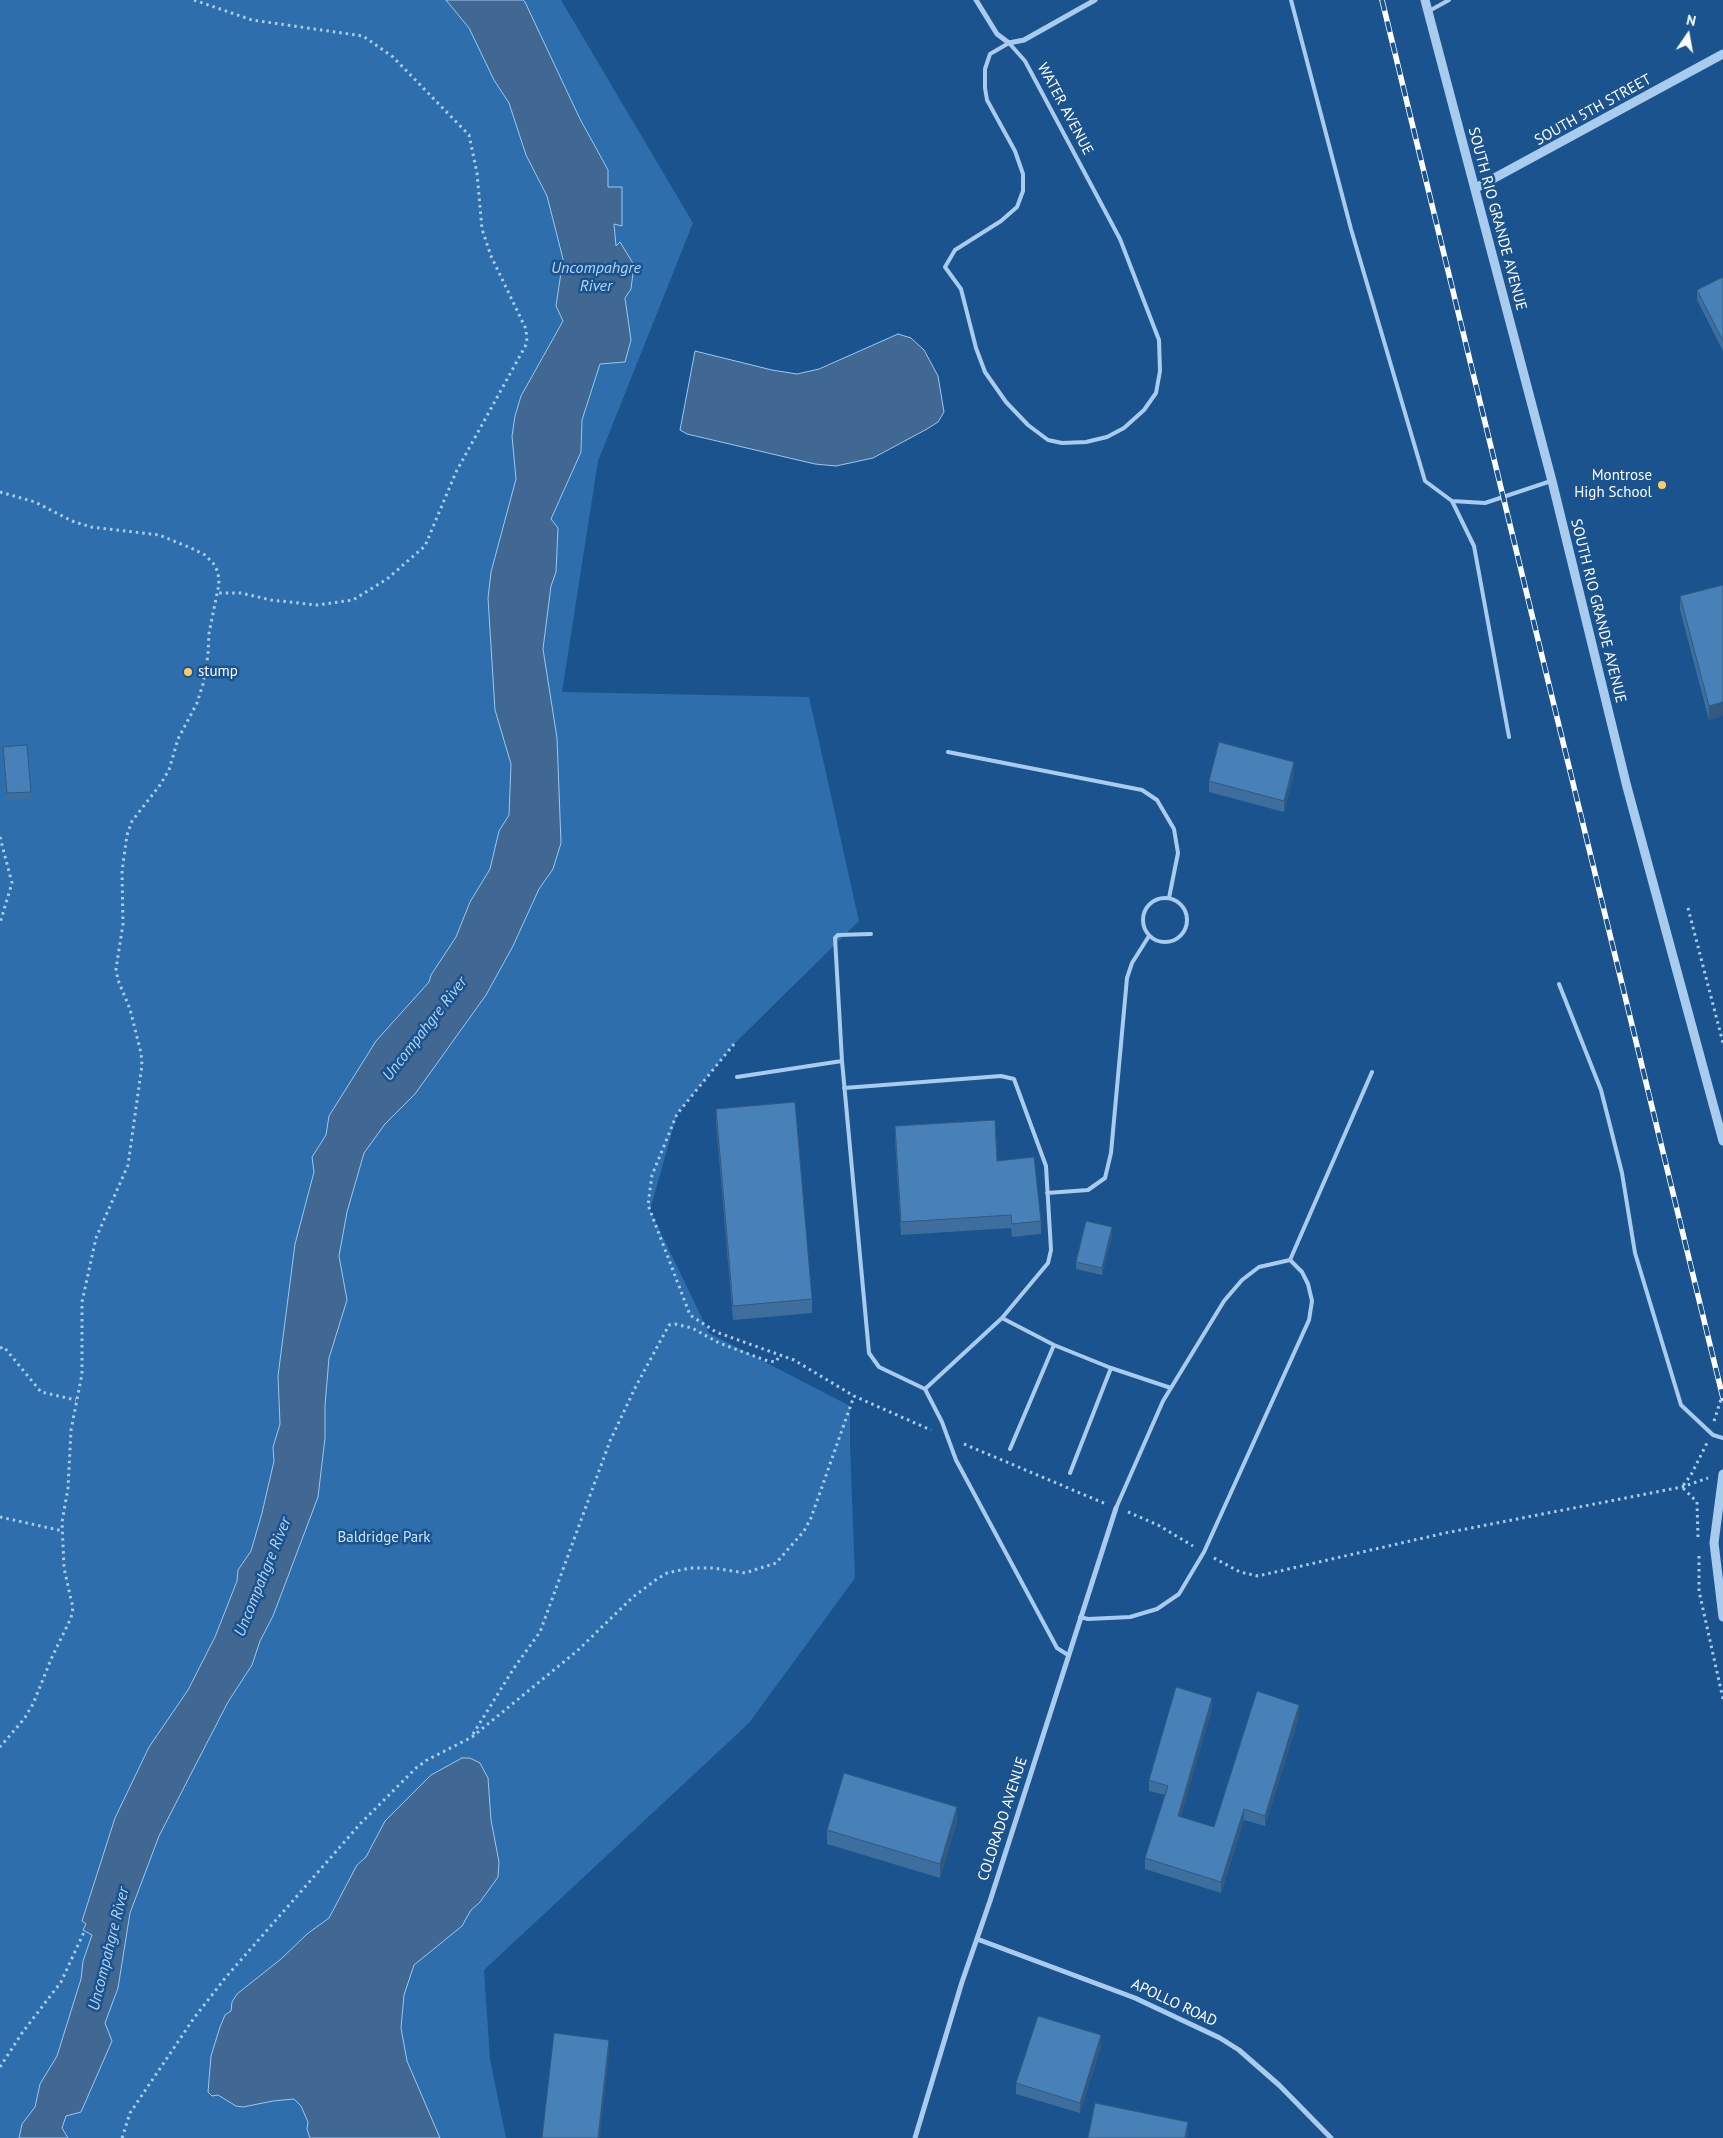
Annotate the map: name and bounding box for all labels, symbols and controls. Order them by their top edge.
north arrow [1663,10,1713,60]
text: N [1685,11,1697,30]
street label: WATER AVENUE [1033,60,1097,158]
street label: SOUTH 5TH STREET [1532,70,1654,150]
street label: SOUTH RIO GRANDE AVENUE [1464,125,1530,313]
water label: Uncompahgre River [551,258,641,296]
place label: Montrose High School [1574,467,1652,502]
marker: Montrose High School [1656,479,1668,491]
street label: SOUTH RIO GRANDE AVENUE [1566,517,1630,705]
place label: stump [198,663,238,681]
marker: stump [182,666,194,678]
water label: Uncompahgre River [378,973,472,1085]
water label: Uncompahgre River [230,1515,296,1639]
park label: Baldridge Park [337,1529,431,1547]
street label: COLORADO AVENUE [974,1755,1032,1883]
water label: Uncompahgre River [84,1885,134,2013]
street label: APOLLO ROAD [1128,1975,1220,2031]

